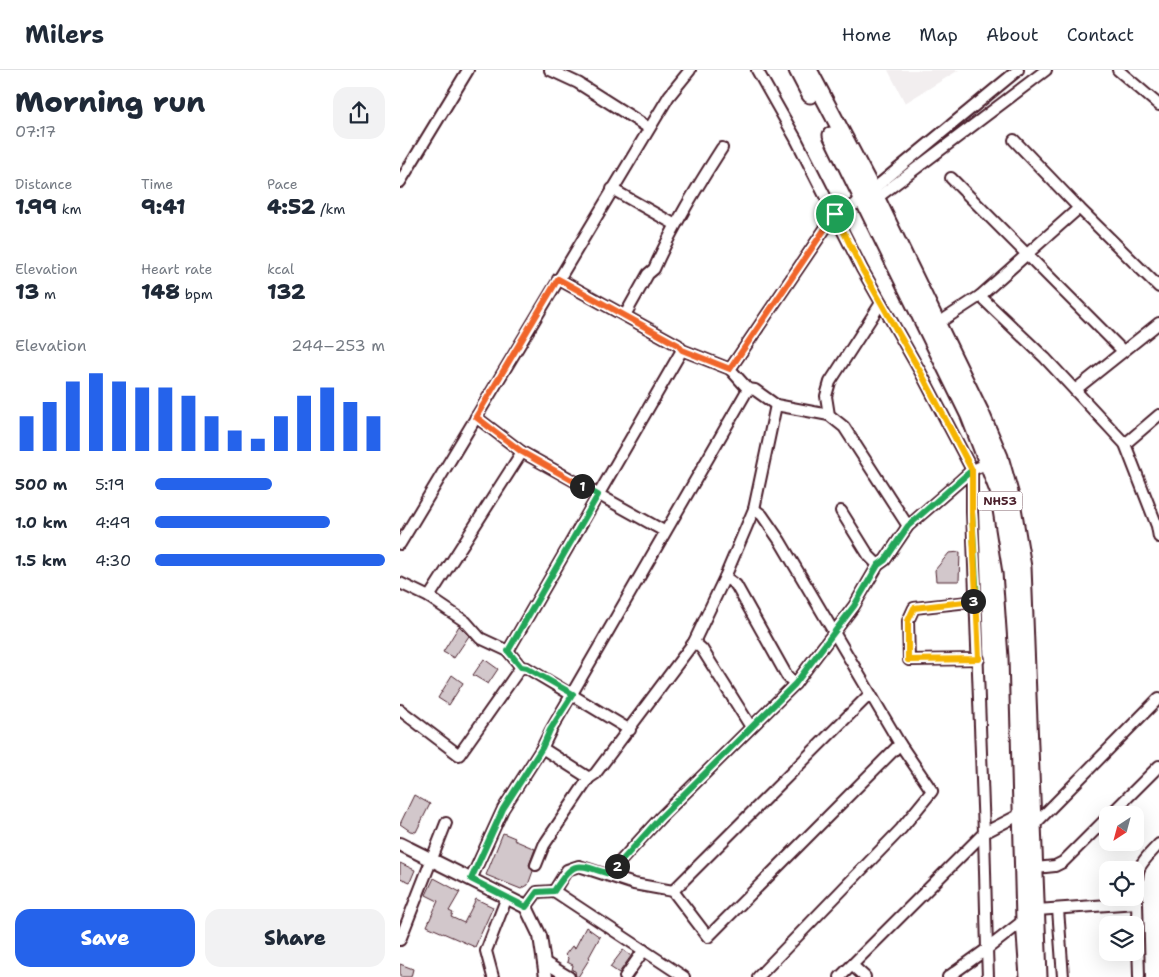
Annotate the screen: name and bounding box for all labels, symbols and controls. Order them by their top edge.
text: Milers [25,19,104,51]
text: Home [842,23,891,47]
text: Map [919,23,958,47]
text: About [986,23,1039,47]
text: Contact [1067,23,1134,47]
text: Morning run [15,83,205,121]
button: share [333,87,385,139]
text: 07:17 [15,121,56,142]
text: Distance [15,175,72,193]
text: Time [141,175,173,193]
text: Pace [267,175,298,193]
text: 1.99 [15,193,57,221]
text: 9:41 [141,193,185,221]
text: 4:52 [267,193,316,221]
pin [814,193,856,235]
text: km [57,200,82,218]
text: /km [316,200,345,218]
icon: arrive [821,200,849,228]
text: Elevation [15,260,78,278]
text: Heart rate [141,260,212,278]
text: kcal [267,260,294,278]
text: 13 [15,278,39,306]
text: 148 [141,278,180,306]
text: 132 [267,278,305,306]
text: m [39,285,56,303]
text: bpm [180,285,213,303]
text: Elevation [15,335,87,356]
text: 244–253 m [291,335,385,356]
text: 500 m [15,474,67,495]
text: 5:19 [95,474,125,495]
pin: 1 [570,474,594,498]
text: 1 [579,477,586,495]
road number: NH53 [978,492,1022,511]
text: 1.0 km [15,512,67,533]
text: 4:49 [95,512,131,533]
text: 1.5 km [15,550,67,571]
text: 4:30 [95,550,131,571]
pin: 3 [960,588,986,614]
text: 3 [969,592,978,610]
north arrow [1099,806,1144,851]
map controls [1099,806,1144,961]
pin: 2 [604,854,630,878]
text: 2 [613,857,622,875]
button: locate [1099,861,1144,906]
button: Save [15,909,195,967]
button: Share [205,909,385,967]
button: layers [1099,916,1144,961]

